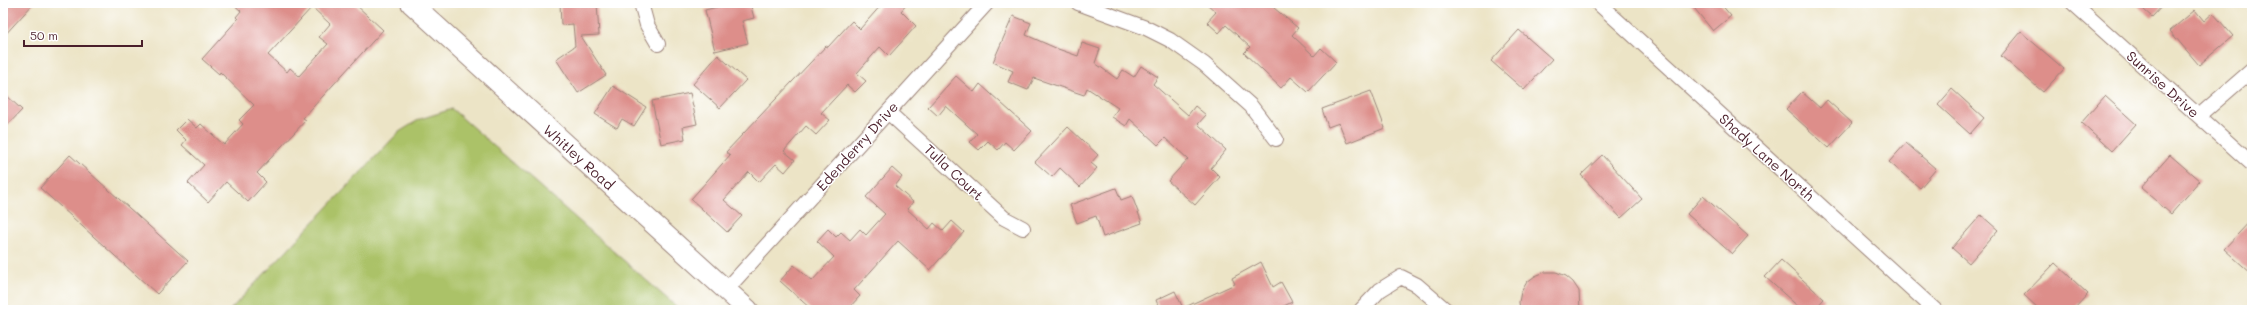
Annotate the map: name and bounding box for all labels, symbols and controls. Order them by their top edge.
scale bar [24,22,142,48]
text: 50 m [30,27,58,43]
street label: Sunrise Drive [2123,46,2203,122]
street label: Edenderry Drive [812,97,902,195]
street label: Shady Lane North [1715,109,1819,205]
street label: Whitley Road [539,120,619,194]
street label: Tulla Court [920,140,988,204]

